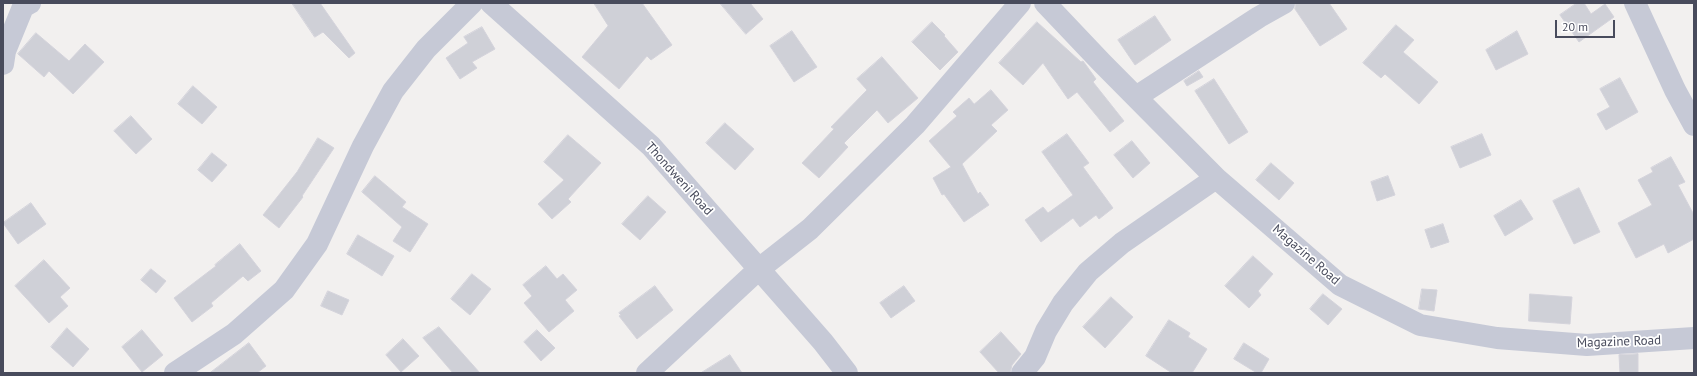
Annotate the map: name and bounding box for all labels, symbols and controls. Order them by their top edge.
scale bar [1557,12,1617,38]
text: 20 m [1562,19,1588,34]
street label: Thondweni Road [642,139,716,219]
street label: Magazine Road [1269,222,1343,288]
street label: Magazine Road [1577,333,1661,351]

